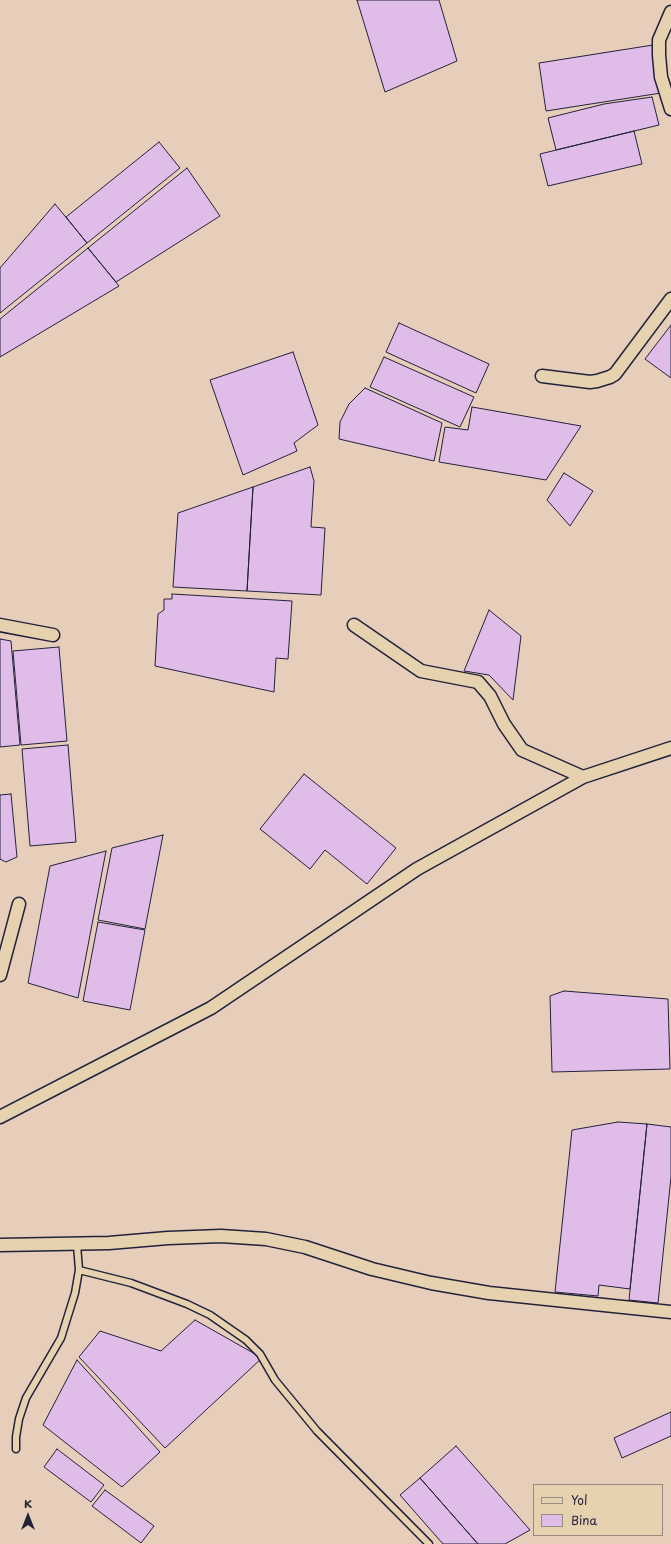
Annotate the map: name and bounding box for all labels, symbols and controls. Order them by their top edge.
legend [533,1484,663,1536]
text: Yol [571,1491,587,1509]
text: K [24,1495,32,1512]
north arrow [8,1496,48,1536]
text: Bina [571,1511,597,1529]

